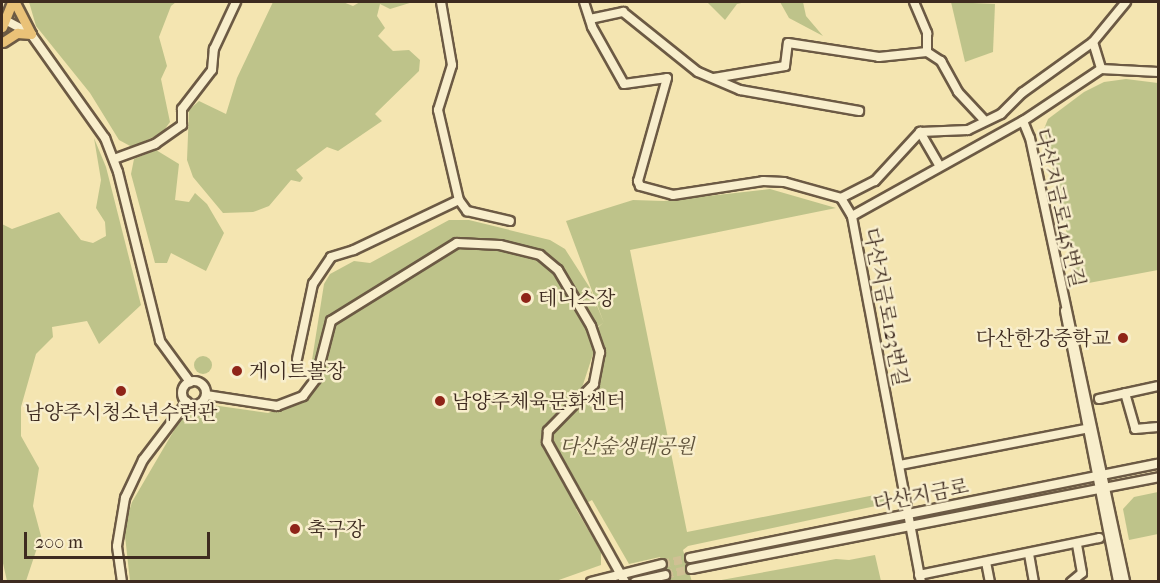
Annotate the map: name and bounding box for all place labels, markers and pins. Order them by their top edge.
place label: 테니스장 [538,286,615,310]
marker: 테니스장 [519,291,533,305]
place label: 다산한강중학교 [976,326,1111,350]
marker: 다산한강중학교 [1116,331,1130,345]
place label: 게이트볼장 [249,359,346,383]
marker: 게이트볼장 [230,364,244,378]
marker: 남양주시청소년수련관 [114,384,128,398]
place label: 남양주체육문화센터 [452,389,626,413]
marker: 남양주체육문화센터 [433,394,447,408]
place label: 남양주시청소년수련관 [24,400,218,424]
place label: 축구장 [307,517,365,541]
marker: 축구장 [288,522,302,536]

